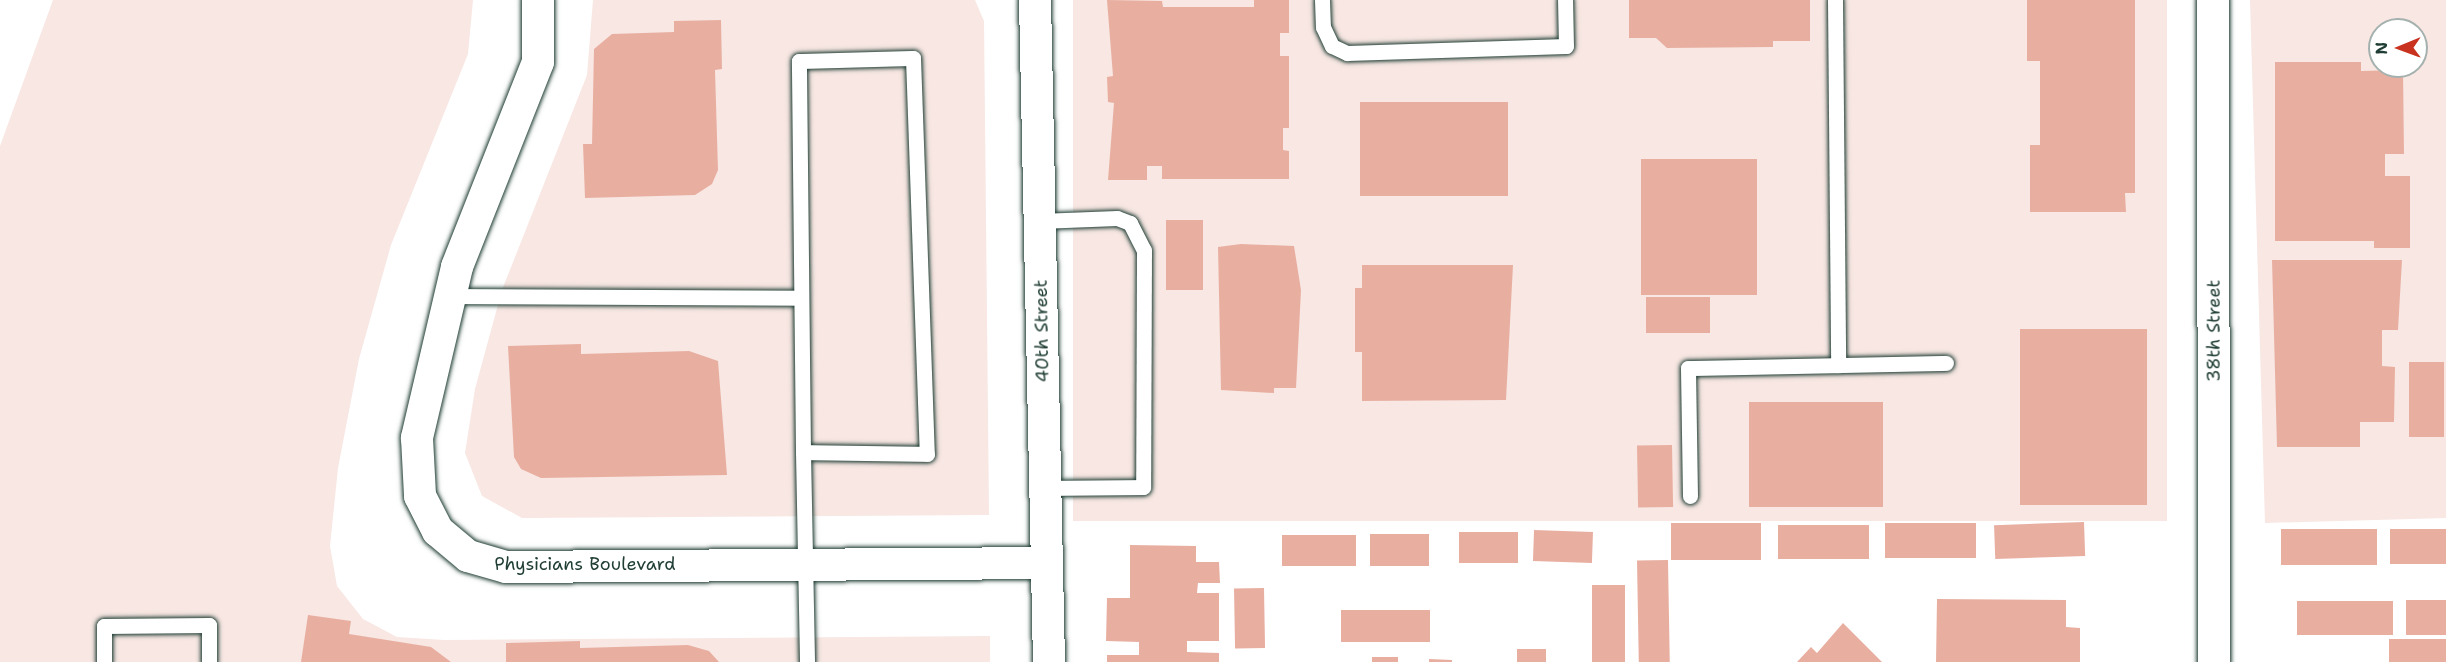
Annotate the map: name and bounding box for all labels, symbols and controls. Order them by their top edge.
north arrow [2368,18,2428,78]
text: N [2371,42,2392,55]
street label: 40th Street [1030,279,1054,383]
street label: 38th Street [2203,280,2225,382]
street label: Physicians Boulevard [494,553,676,575]

